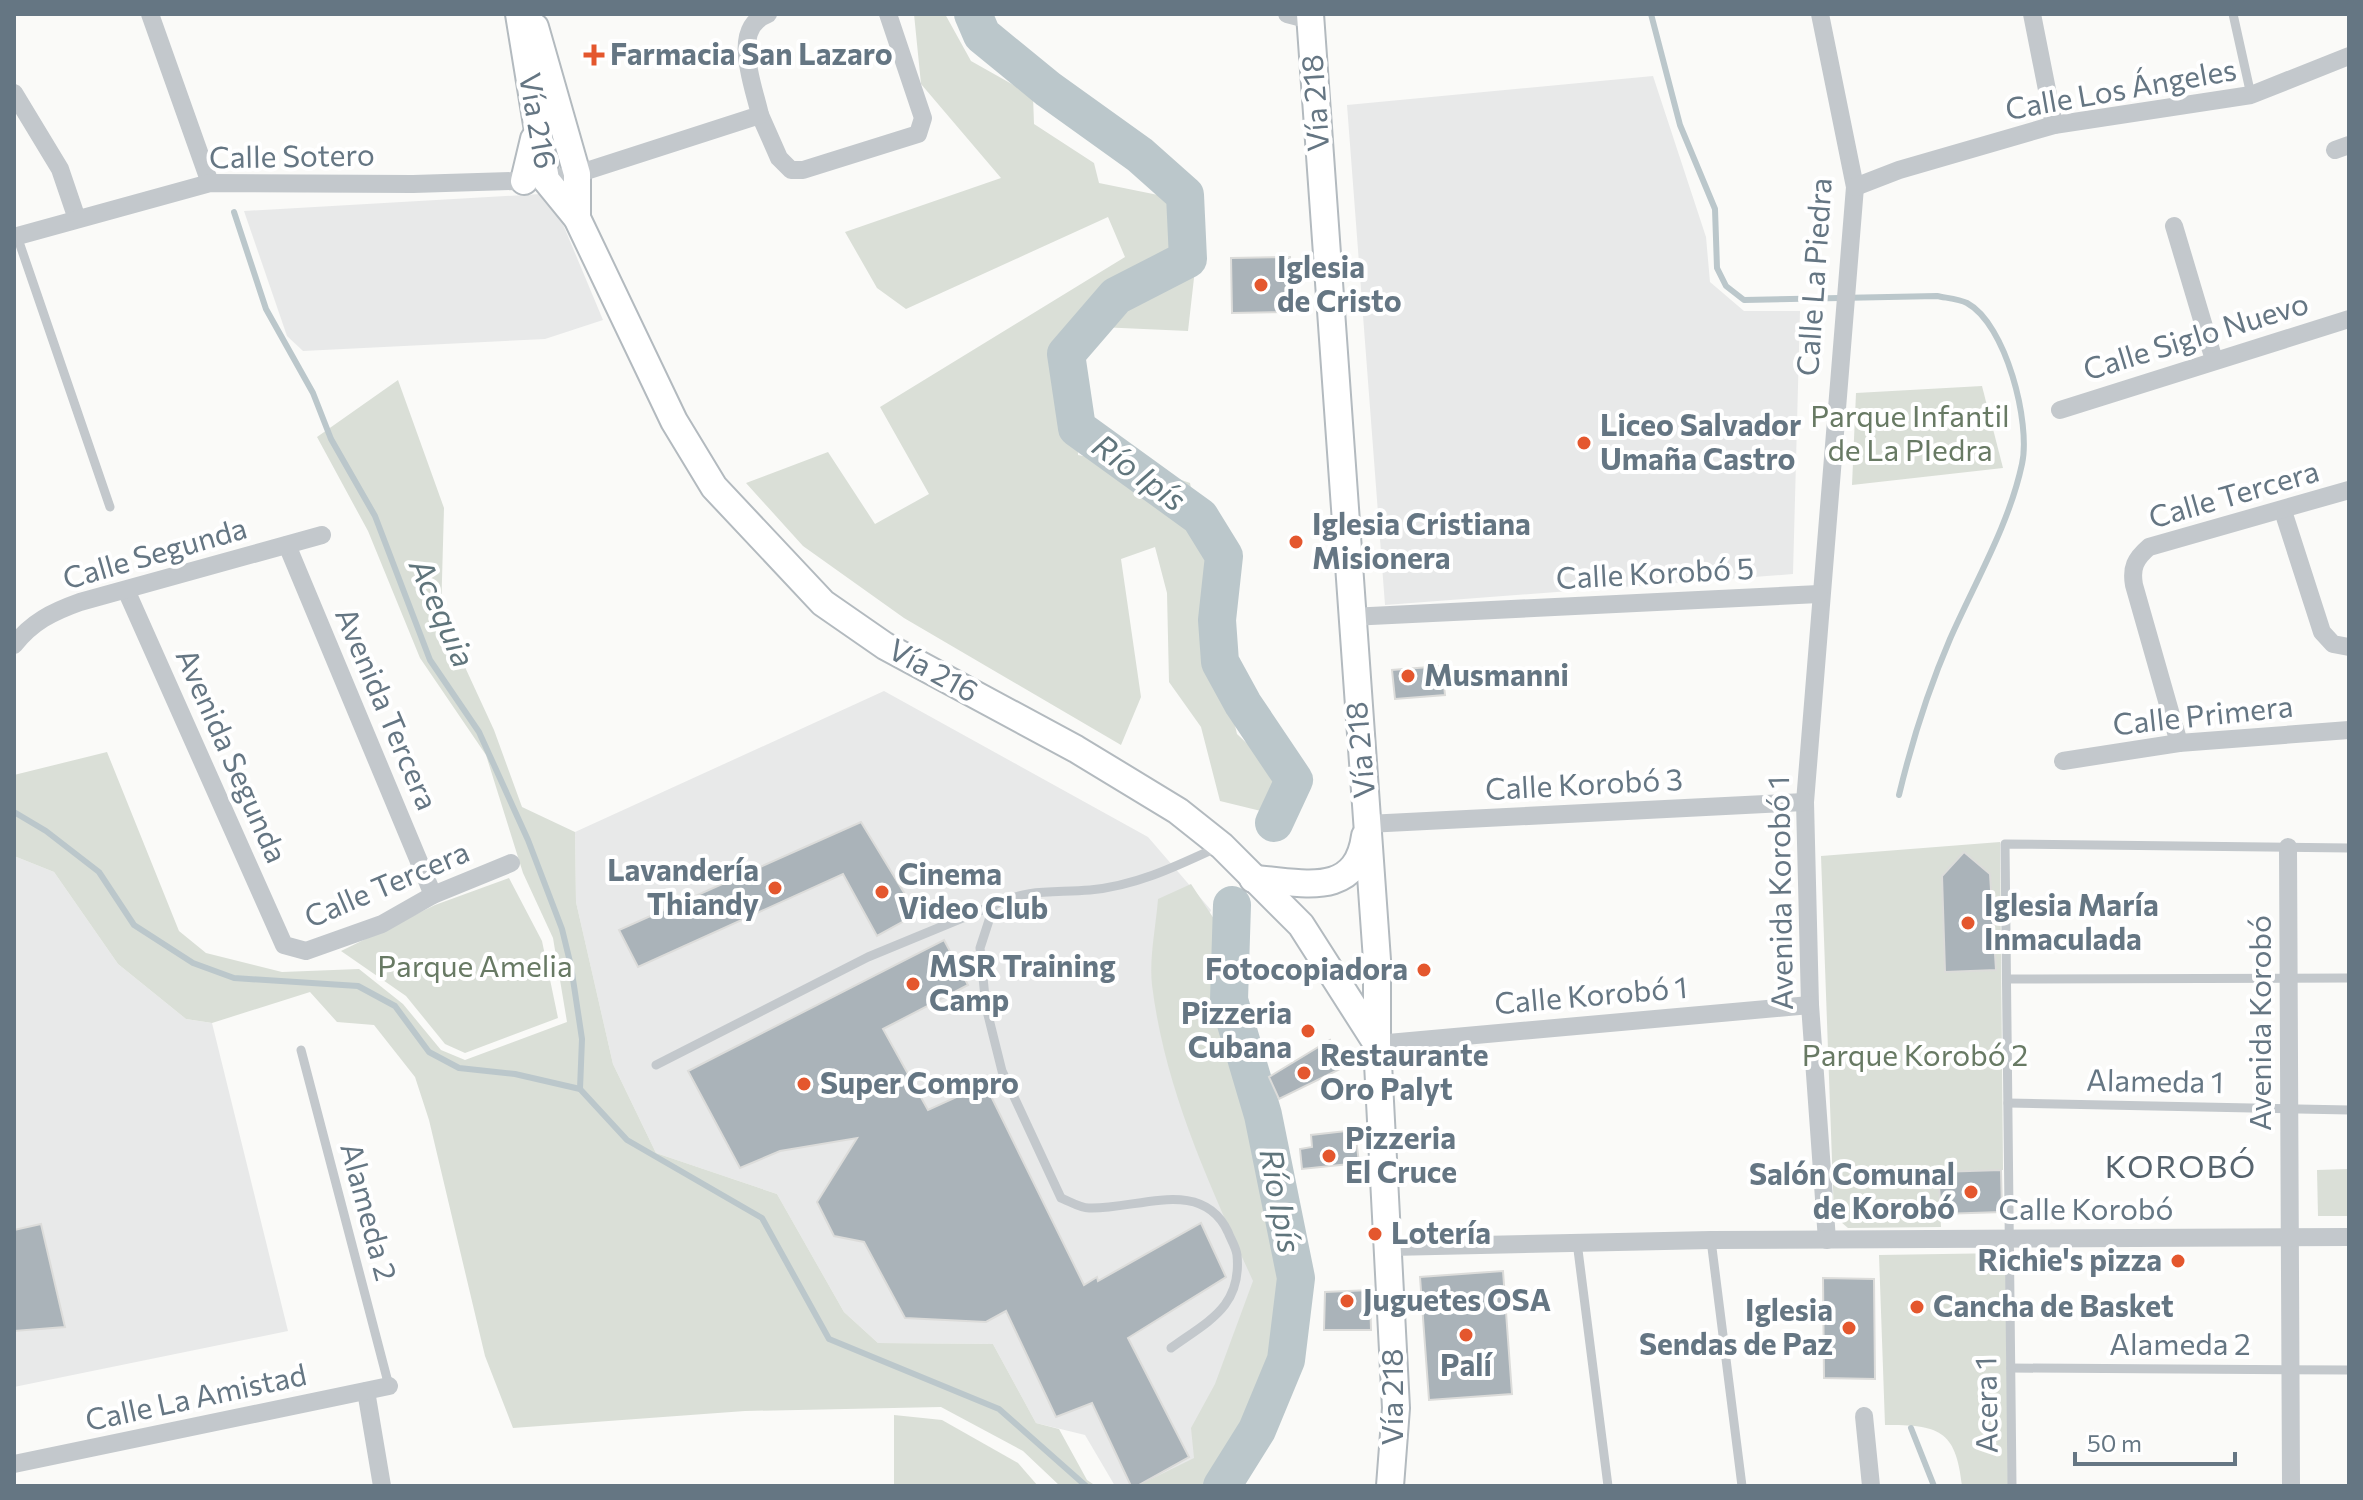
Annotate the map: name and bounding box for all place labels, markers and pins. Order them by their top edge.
place label: Farmacia San Lazaro [610,34,893,71]
marker: Farmacia San Lazaro [585,46,603,64]
place label: Iglesia de Cristo [1277,247,1402,318]
marker: Iglesia de Cristo [1252,276,1270,294]
place label: Liceo Salvador Umaña Castro [1600,405,1801,476]
marker: Liceo Salvador Umaña Castro [1575,434,1593,452]
place label: Iglesia Cristiana Misionera [1312,504,1531,575]
marker: Iglesia Cristiana Misionera [1287,533,1305,551]
place label: Musmanni [1424,655,1569,692]
marker: Musmanni [1399,667,1417,685]
place label: Lavandería Thiandy [607,850,760,921]
place label: Cinema Video Club [898,854,1048,925]
marker: Lavandería Thiandy [766,879,784,897]
marker: Cinema Video Club [873,883,891,901]
place label: Iglesia María Inmaculada [1984,885,2159,956]
marker: Iglesia María Inmaculada [1959,914,1977,932]
place label: MSR Training Camp [929,946,1116,1017]
place label: Fotocopiadora [1205,949,1408,986]
marker: Fotocopiadora [1415,961,1433,979]
marker: MSR Training Camp [904,975,922,993]
place label: Pizzeria Cubana [1181,993,1292,1064]
marker: Pizzeria Cubana [1299,1022,1317,1040]
place label: Restaurante Oro Palyt [1320,1035,1488,1106]
place label: Super Compro [820,1063,1019,1100]
marker: Restaurante Oro Palyt [1295,1064,1313,1082]
marker: Super Compro [795,1075,813,1093]
place label: Pizzeria El Cruce [1345,1118,1457,1189]
marker: Pizzeria El Cruce [1320,1147,1338,1165]
place label: Salón Comunal de Korobó [1749,1154,1955,1225]
marker: Salón Comunal de Korobó [1962,1183,1980,1201]
place label: Lotería [1391,1213,1491,1250]
marker: Lotería [1366,1225,1384,1243]
place label: Richie's pizza [1978,1240,2162,1277]
marker: Richie's pizza [2169,1252,2187,1270]
place label: Juguetes OSA [1363,1280,1551,1317]
place label: Cancha de Basket [1933,1286,2174,1323]
place label: Iglesia Sendas de Paz [1639,1290,1833,1361]
marker: Juguetes OSA [1338,1292,1356,1310]
marker: Cancha de Basket [1908,1298,1926,1316]
marker: Iglesia Sendas de Paz [1840,1319,1858,1337]
marker: Palí [1457,1326,1475,1344]
place label: Palí [1440,1345,1494,1382]

